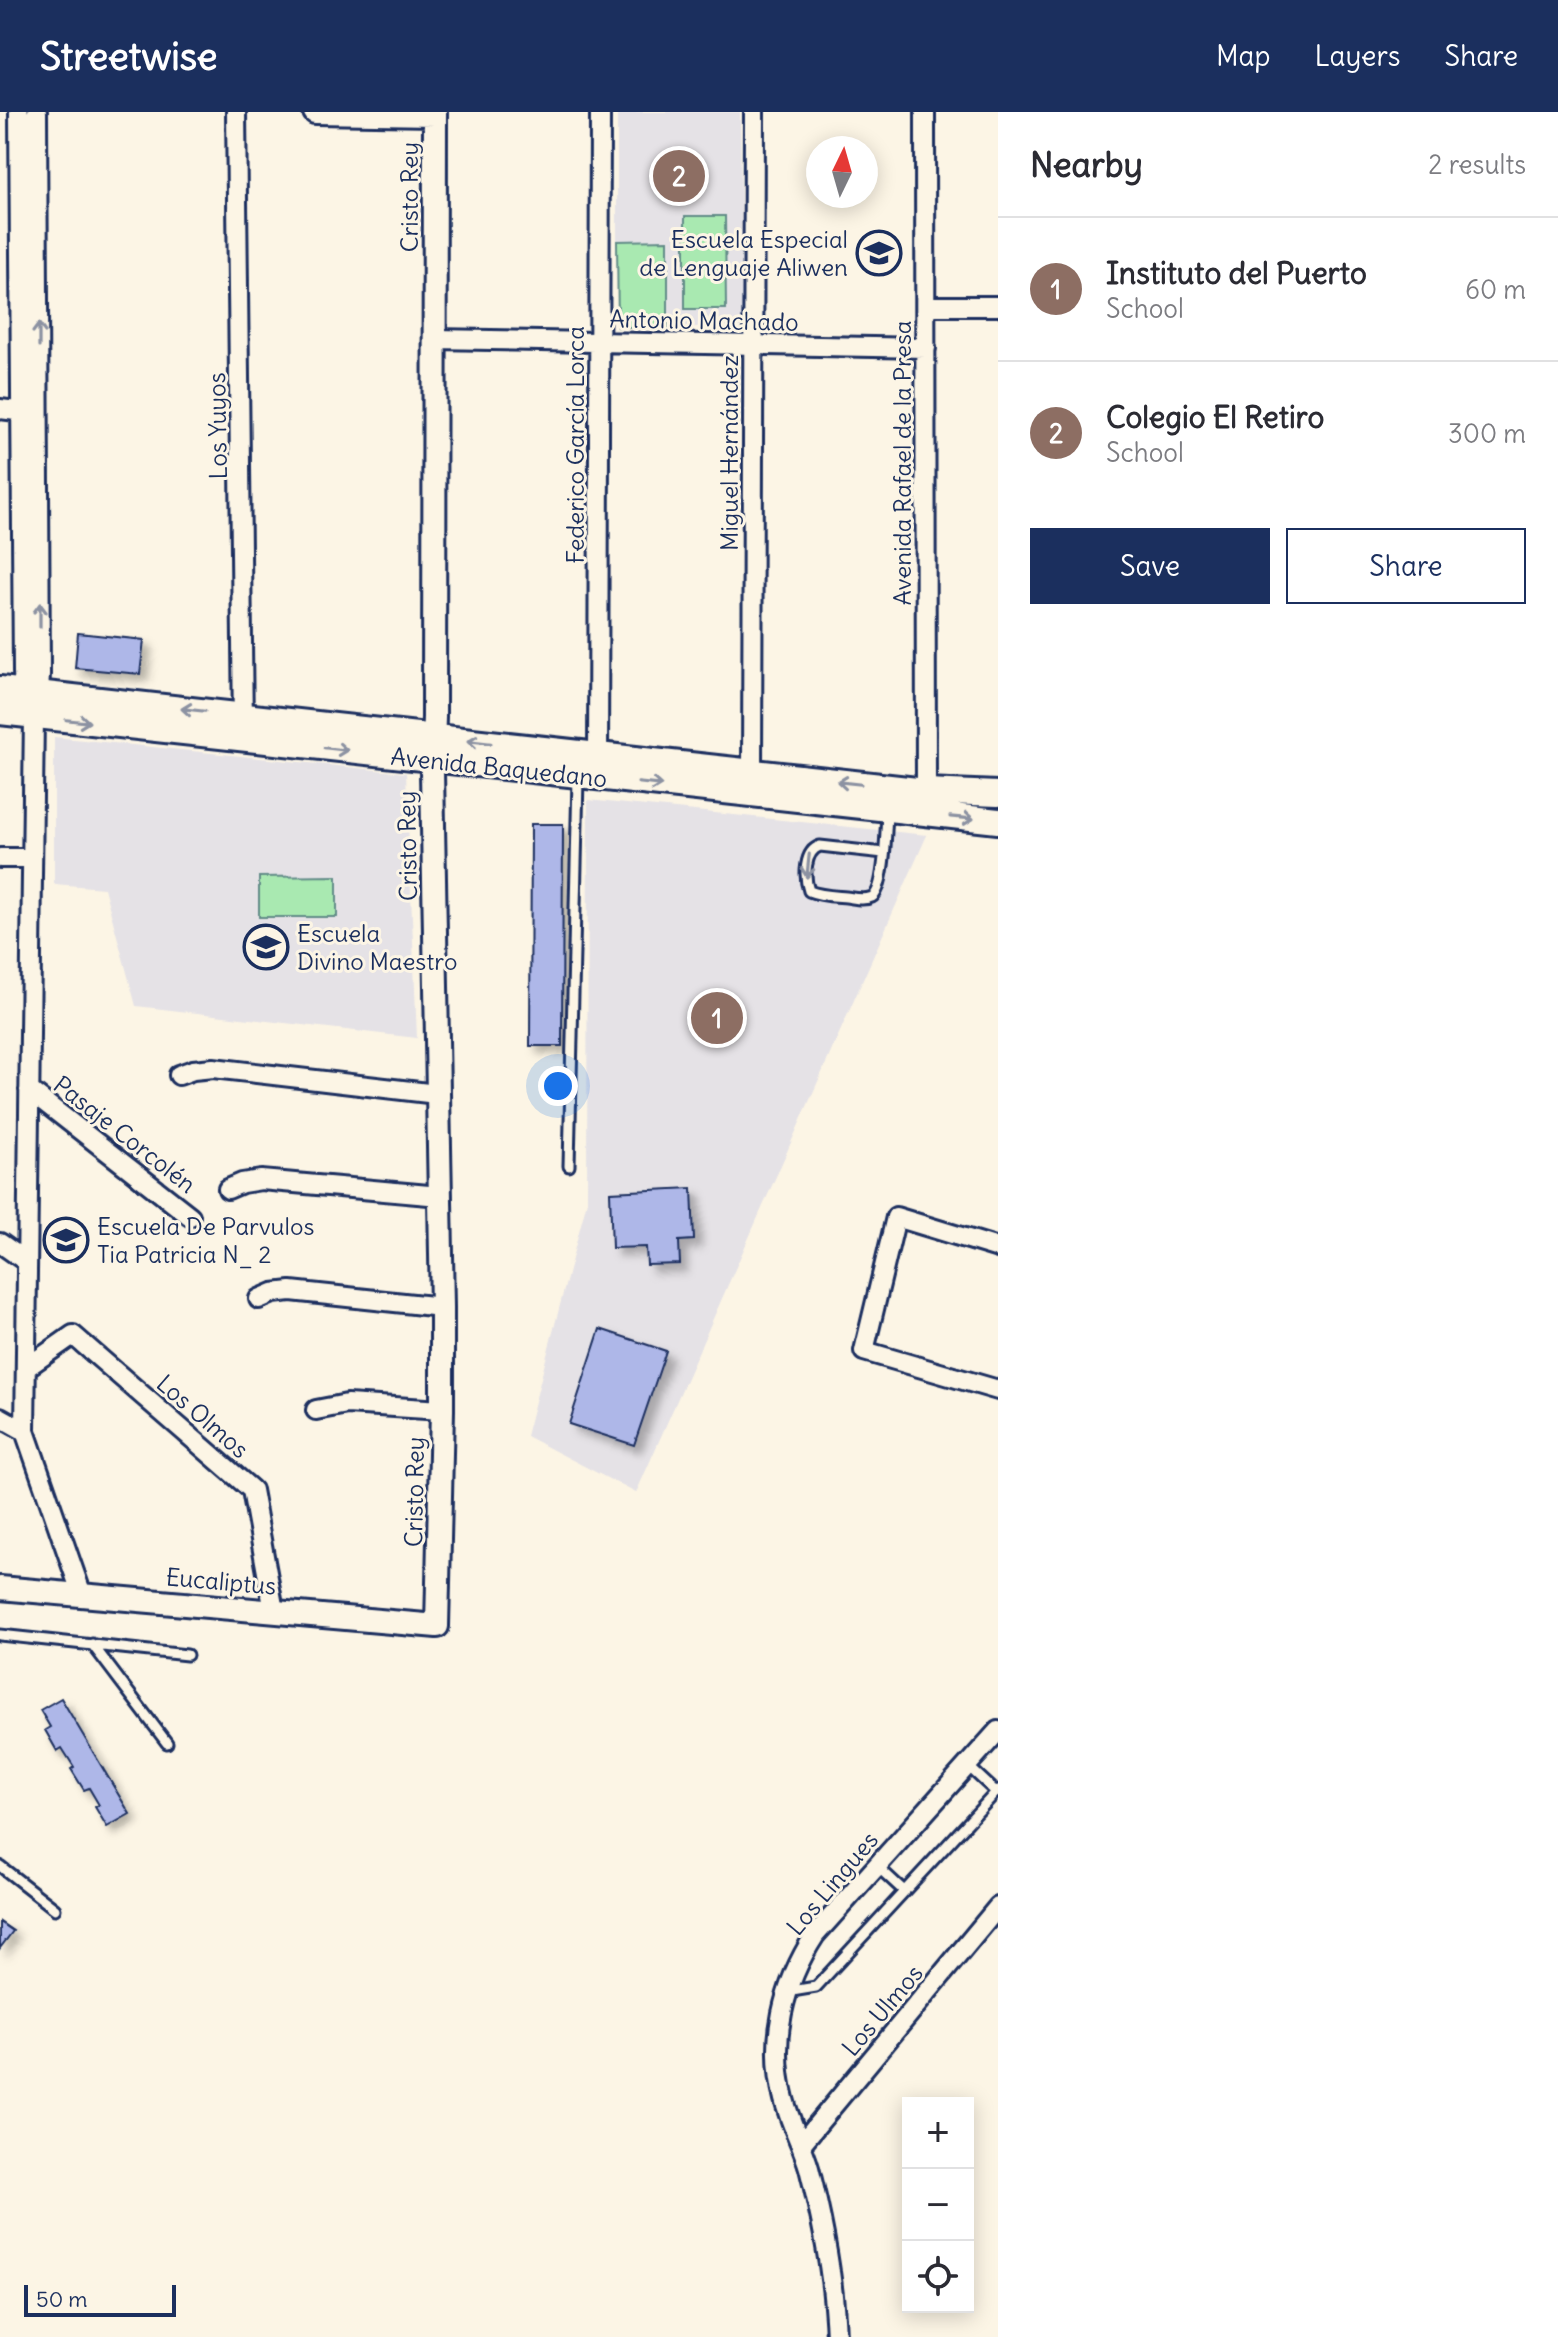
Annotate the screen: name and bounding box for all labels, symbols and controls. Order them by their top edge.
text: Streetwise [40,33,218,80]
text: Map [1216,38,1271,74]
text: Layers [1315,38,1401,74]
text: Share [1445,38,1518,74]
north arrow [806,136,878,208]
street label: Cristo Rey [394,142,424,252]
text: Nearby [1030,143,1143,186]
pin: 2 [653,146,705,206]
text: 2 results [1428,148,1526,181]
place label: Escuela Especial de Lenguaje Aliwen [639,224,848,282]
school or university icon: Escuela Especial de Lenguaje Aliwen [855,229,903,277]
text: Instituto del Puerto [1106,254,1367,292]
text: 1 [1051,273,1061,306]
text: 60 m [1465,273,1526,306]
text: School [1106,292,1184,325]
street label: Antonio Machado [609,303,799,337]
street label: Avenida Rafael de la Presa [887,320,917,606]
one-way arrow [31,322,47,349]
street label: Federico García Lorca [560,326,590,564]
street label: Miguel Hernández [714,355,744,551]
street label: Los Yuyos [201,372,233,480]
text: Colegio El Retiro [1106,398,1324,436]
text: 2 [1049,417,1063,450]
text: 300 m [1448,417,1526,450]
text: School [1106,436,1184,469]
button: Save [1030,528,1270,604]
button: Share [1286,528,1526,604]
one-way arrow [32,602,48,629]
one-way arrow [180,703,207,718]
one-way arrow [64,713,90,728]
one-way arrow [467,734,492,749]
street label: Avenida Baquedano [389,741,609,793]
one-way arrow [322,742,349,757]
one-way arrow [836,775,863,790]
one-way arrow [637,777,662,792]
street label: Cristo Rey [391,791,423,901]
one-way arrow [948,810,975,825]
one-way arrow [801,852,816,879]
place label: Escuela Divino Maestro [297,918,457,976]
school or university icon: Escuela Divino Maestro [242,923,290,971]
pin: 1 [691,988,743,1048]
your location [538,1066,578,1106]
street label: Pasaje Corcolén [48,1069,202,1199]
place label: Escuela De Parvulos Tia Patricia N_ 2 [97,1211,314,1269]
school or university icon: Escuela De Parvulos Tia Patricia N_ 2 [42,1216,90,1264]
street label: Los Olmos [151,1368,255,1464]
street label: Cristo Rey [398,1437,430,1547]
street label: Eucaliptus [165,1561,277,1601]
street label: Los Lingues [780,1825,884,1941]
street label: Los Ulmos [835,1958,929,2062]
map controls [902,2097,974,2313]
button: + [902,2097,974,2169]
button: − [902,2169,974,2241]
button: locate [902,2241,974,2313]
scale bar [24,2281,176,2317]
text: 50 m [36,2285,88,2313]

